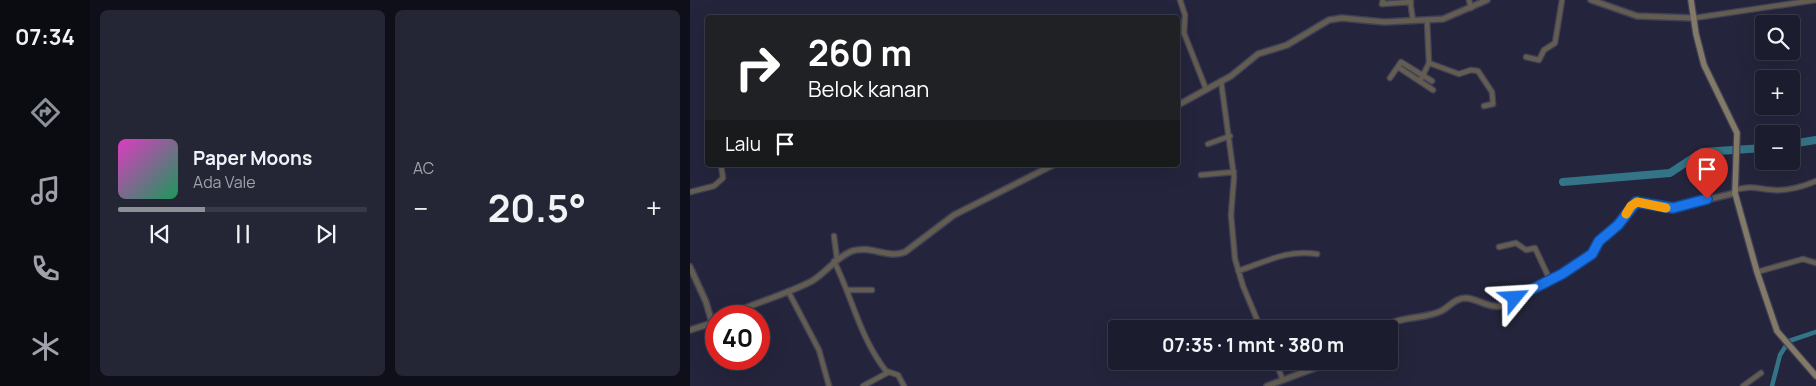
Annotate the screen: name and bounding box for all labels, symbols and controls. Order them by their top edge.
map controls [1755,15,1800,170]
button: search [1755,15,1800,60]
text: 07:34 [15,22,75,52]
text: 260 m [808,29,912,77]
icon: right [725,35,790,100]
button: + [1755,70,1800,115]
text: Belok kanan [808,74,929,104]
icon: directions [28,95,63,130]
button: − [1755,125,1800,170]
icon: arrive [771,130,799,158]
text: Lalu [725,131,761,157]
text: Paper Moons [193,145,312,171]
pin [1686,148,1728,199]
icon: arrive [1693,155,1721,183]
text: AC [413,157,434,179]
text: Ada Vale [193,171,256,193]
icon: music [28,173,63,208]
text: 20.5° [488,181,586,233]
text: − [413,189,428,227]
text: + [646,189,662,227]
icon: previous [146,220,174,248]
icon: pause [229,220,257,248]
icon: next [312,220,340,248]
icon: phone [28,251,63,286]
position arrow [1488,271,1540,323]
speed limit sign: 40 [705,305,770,370]
icon: climate [28,329,63,364]
text: 07:35 · 1 mnt · 380 m [1162,332,1344,358]

